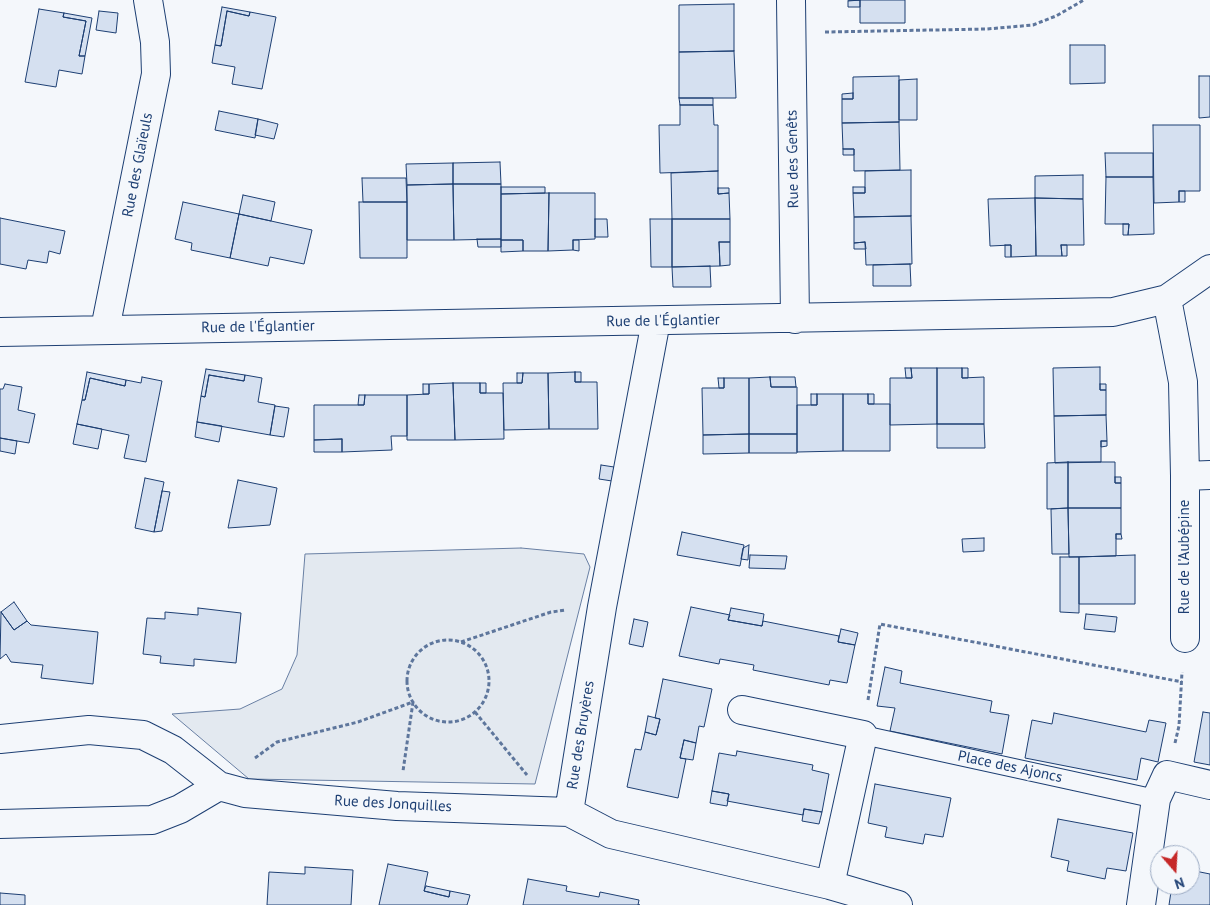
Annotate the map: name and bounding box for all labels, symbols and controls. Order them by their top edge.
street label: Rue des Genêts [783,110,803,208]
street label: Rue des Glaïeuls [119,111,157,219]
street label: Rue de l'Églantier [606,311,720,331]
street label: Rue de l'Églantier [201,317,315,337]
street label: Rue de l'Aubépine [1176,500,1194,614]
street label: Rue des Bruyères [564,679,598,791]
street label: Place des Ajoncs [956,747,1064,787]
street label: Rue des Jonquilles [334,792,452,816]
north arrow [1150,845,1200,895]
text: N [1172,873,1187,893]

